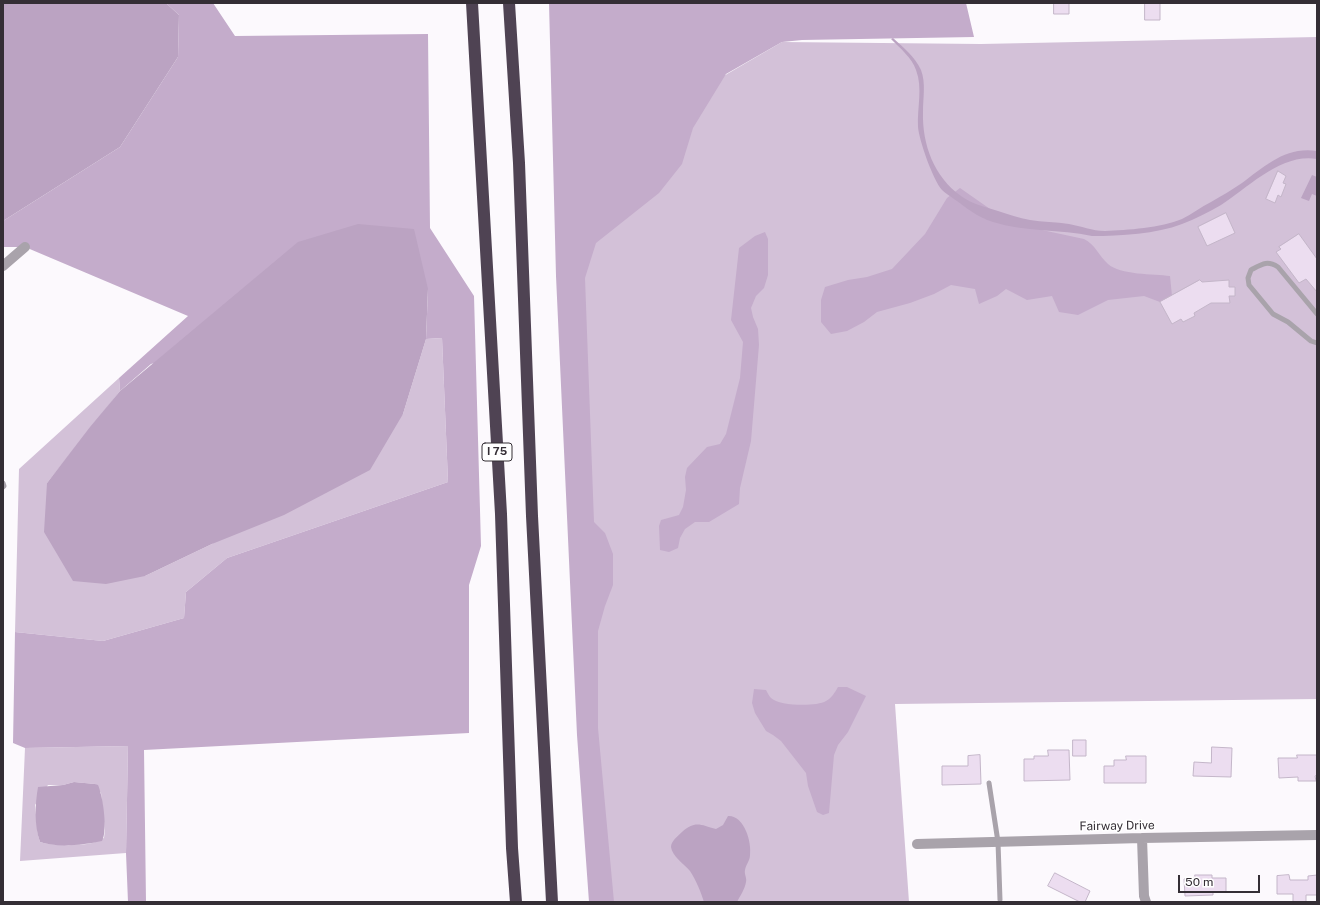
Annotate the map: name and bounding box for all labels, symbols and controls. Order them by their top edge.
road number: I 75 [482,443,512,461]
street label: Fairway Drive [1079,818,1155,834]
scale bar [1180,867,1262,893]
text: 50 m [1185,875,1213,889]

